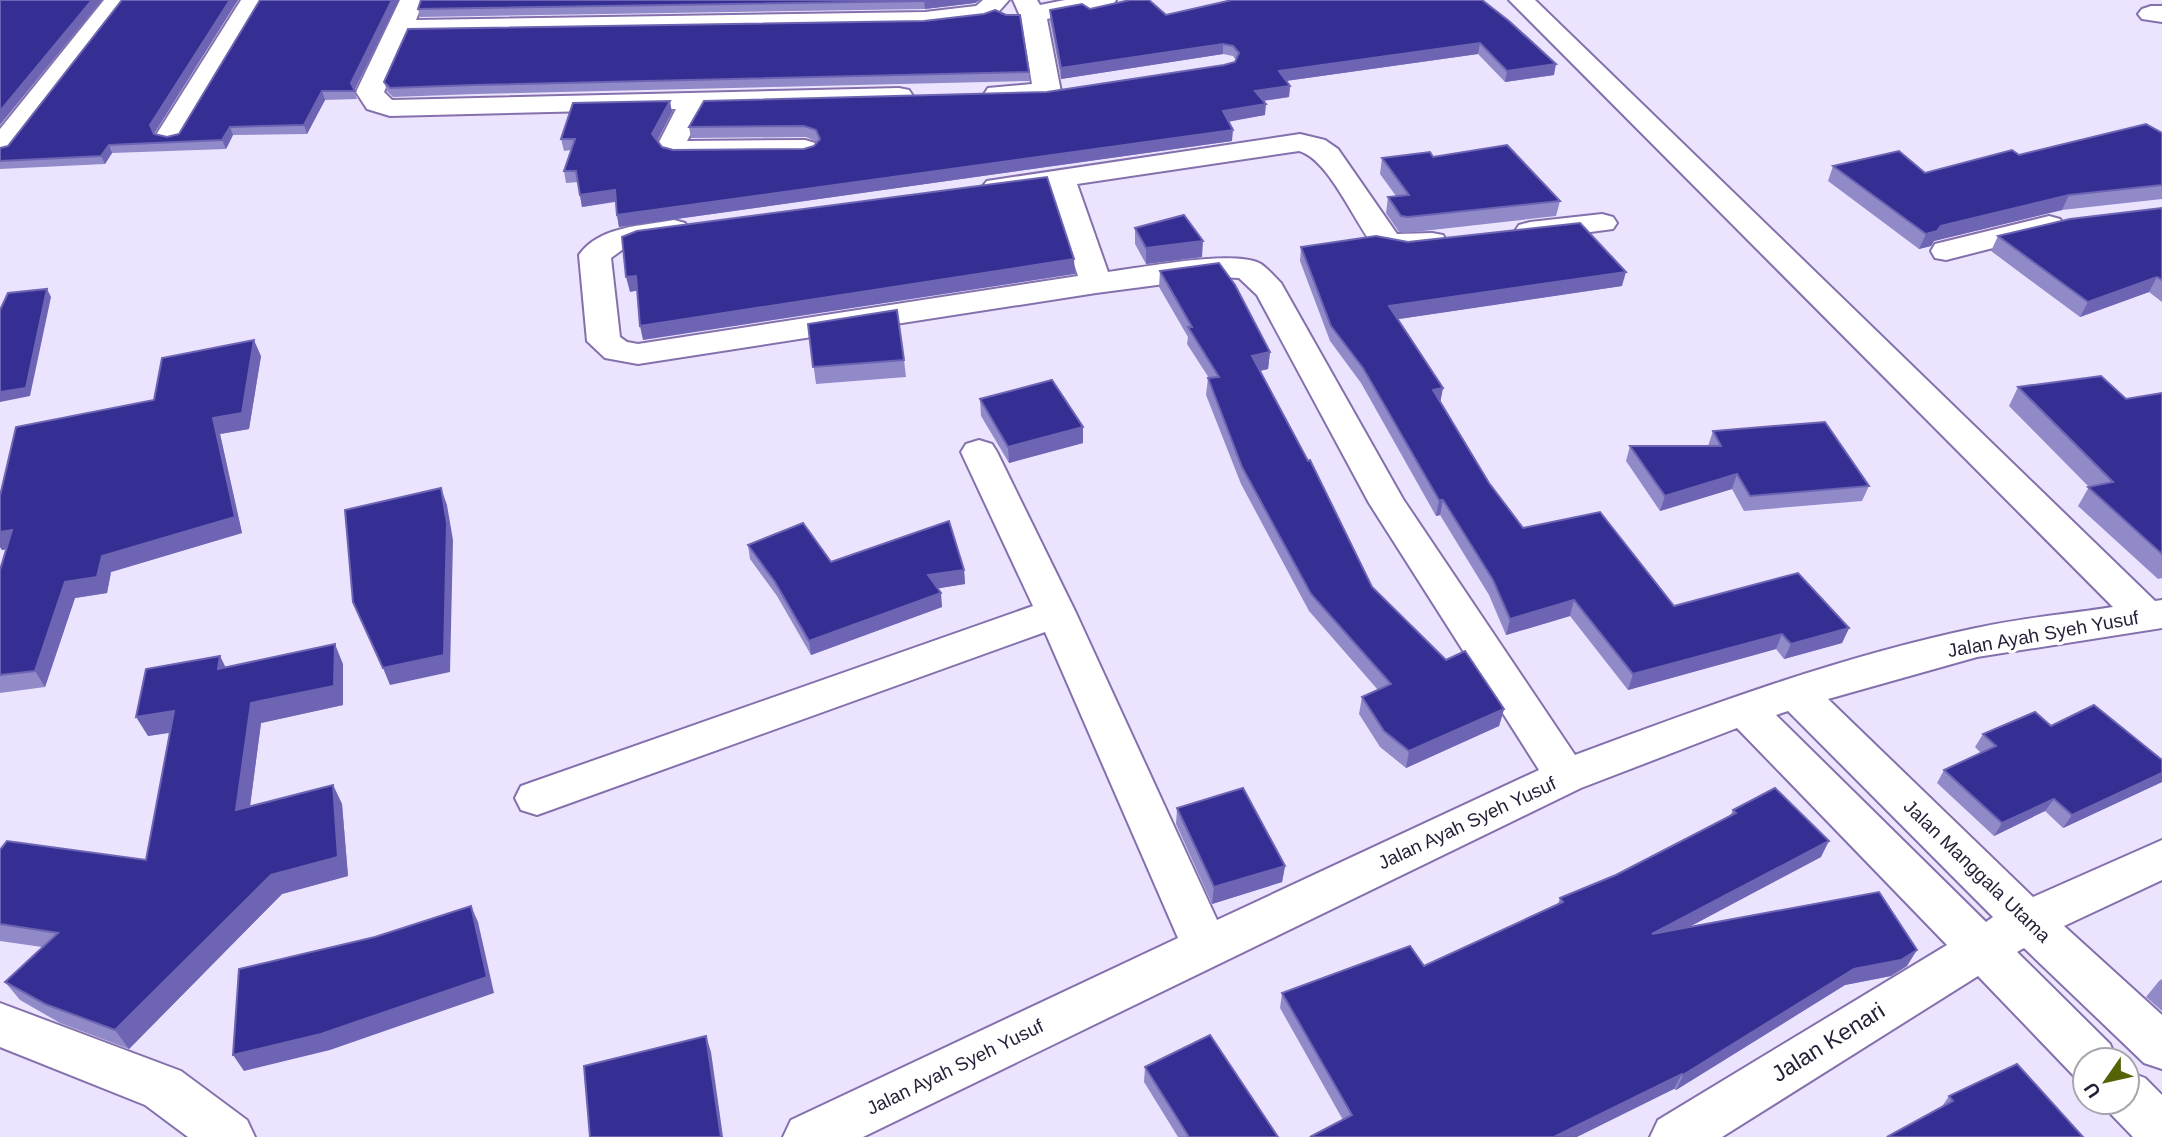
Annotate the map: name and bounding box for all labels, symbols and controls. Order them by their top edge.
street label: Jalan Ayah Syeh Yusuf [1946,607,2141,661]
street label: Jalan Ayah Syeh Yusuf [1375,772,1560,873]
street label: Jalan Manggala Utama [1899,796,2055,947]
street label: Jalan Kenari [1767,997,1889,1087]
street label: Jalan Ayah Syeh Yusuf [863,1015,1047,1119]
north arrow [2071,1046,2141,1116]
text: U [2080,1079,2105,1102]

